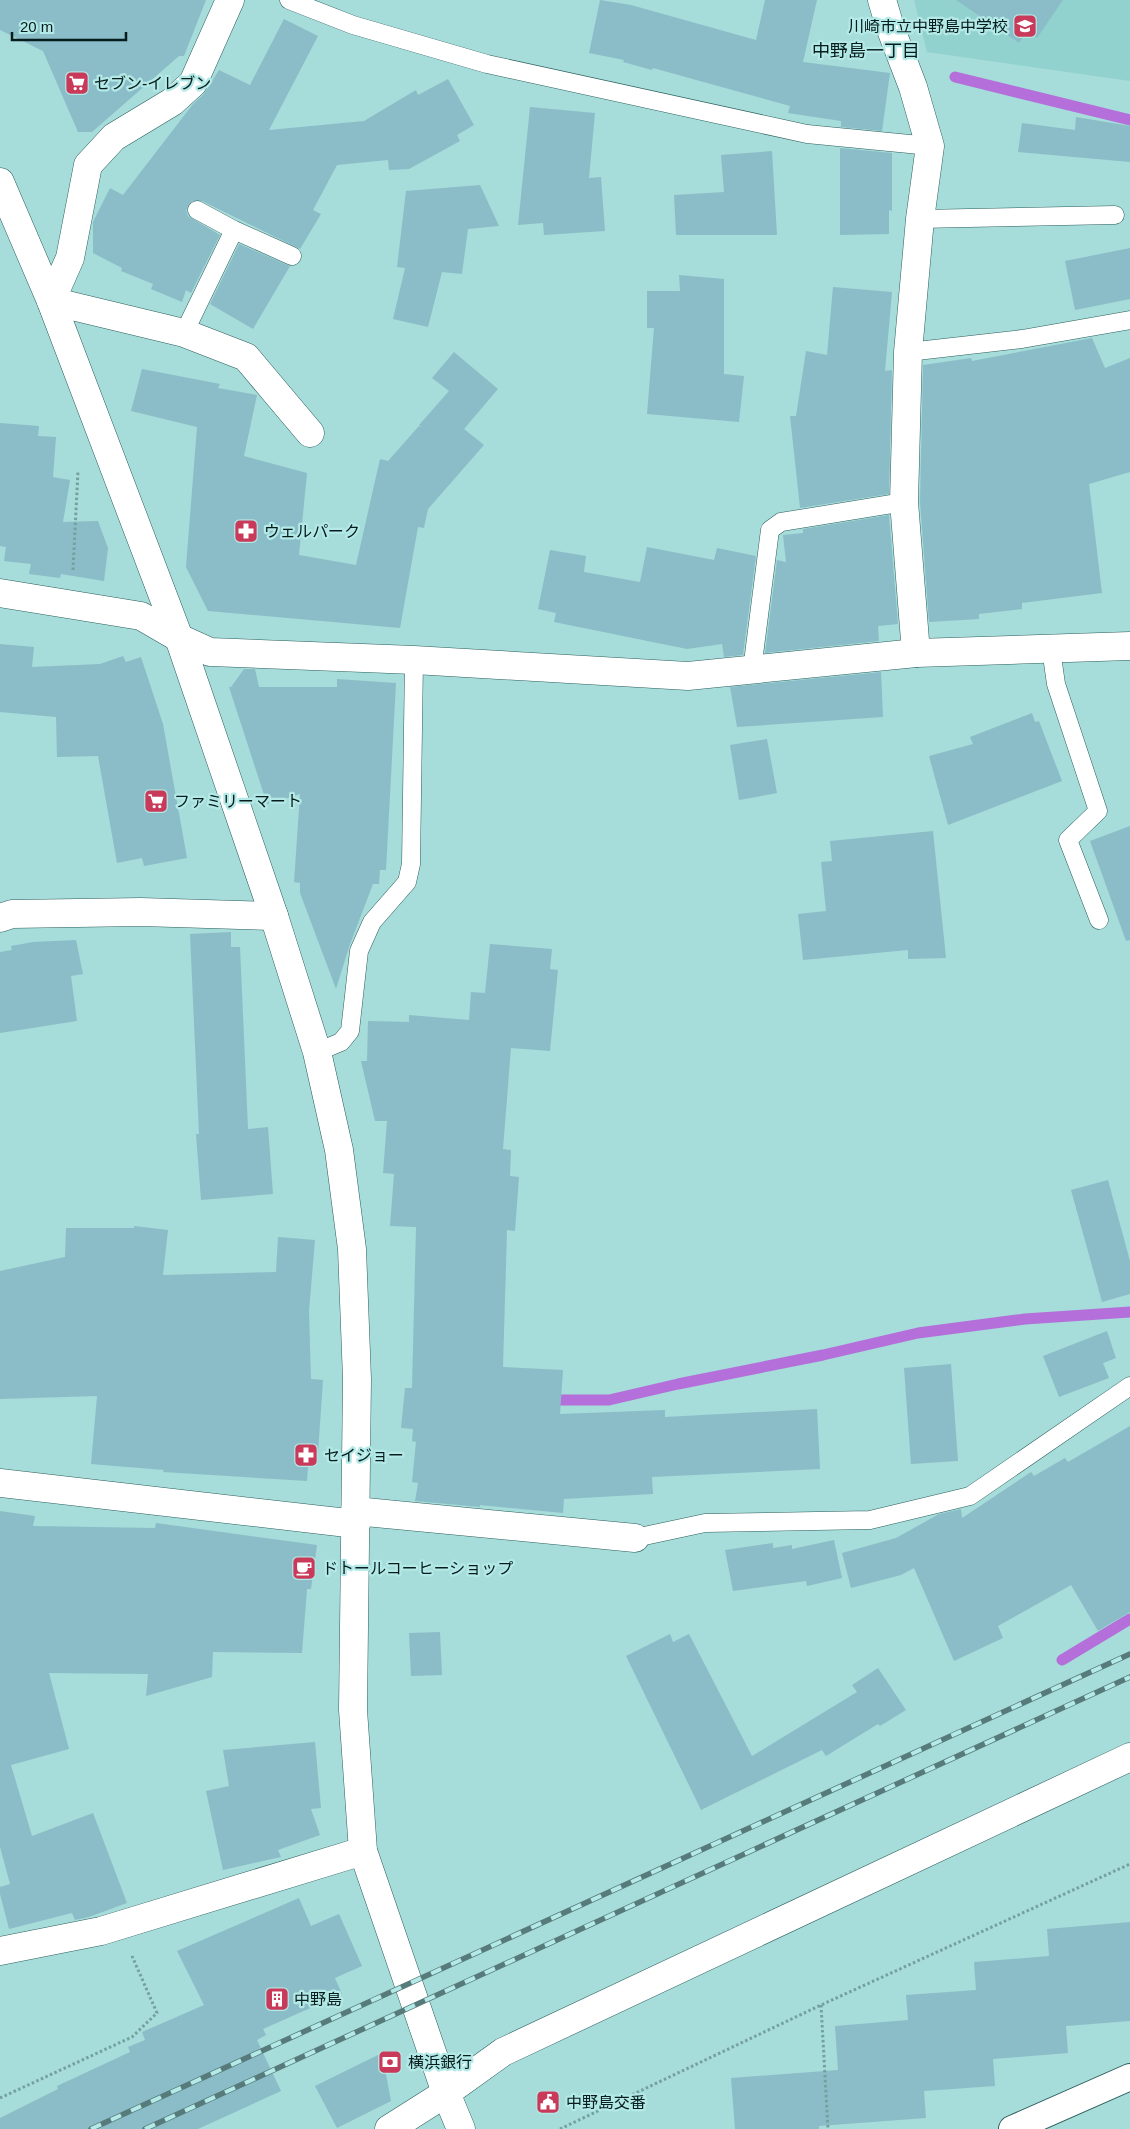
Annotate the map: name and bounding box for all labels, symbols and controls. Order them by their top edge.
scale bar [12,10,126,42]
school or university icon: 川崎市立中野島中学校 [1012,13,1038,39]
text: 20 m [20,18,53,35]
place label: 川崎市立中野島中学校 [848,18,1008,35]
district label: 中野島一丁目 [812,41,920,61]
supermarket icon: セブン-イレブン [64,70,90,96]
place label: セブン-イレブン [94,75,211,92]
pharmacy icon: ウェルパーク [233,518,259,544]
place label: ウェルパーク [264,523,360,540]
supermarket icon: ファミリーマート [143,788,169,814]
place label: ファミリーマート [174,793,302,810]
pharmacy icon: セイジョー [293,1442,319,1468]
place label: セイジョー [324,1447,404,1464]
cafe icon: ドトールコーヒーショップ [291,1555,317,1581]
place label: ドトールコーヒーショップ [322,1560,513,1577]
building icon: 中野島 [264,1986,290,2012]
place label: 中野島 [294,1991,342,2008]
bank icon: 横浜銀行 [377,2049,403,2075]
place label: 横浜銀行 [408,2054,472,2071]
public building icon: 中野島交番 [535,2089,561,2115]
place label: 中野島交番 [566,2094,646,2111]

